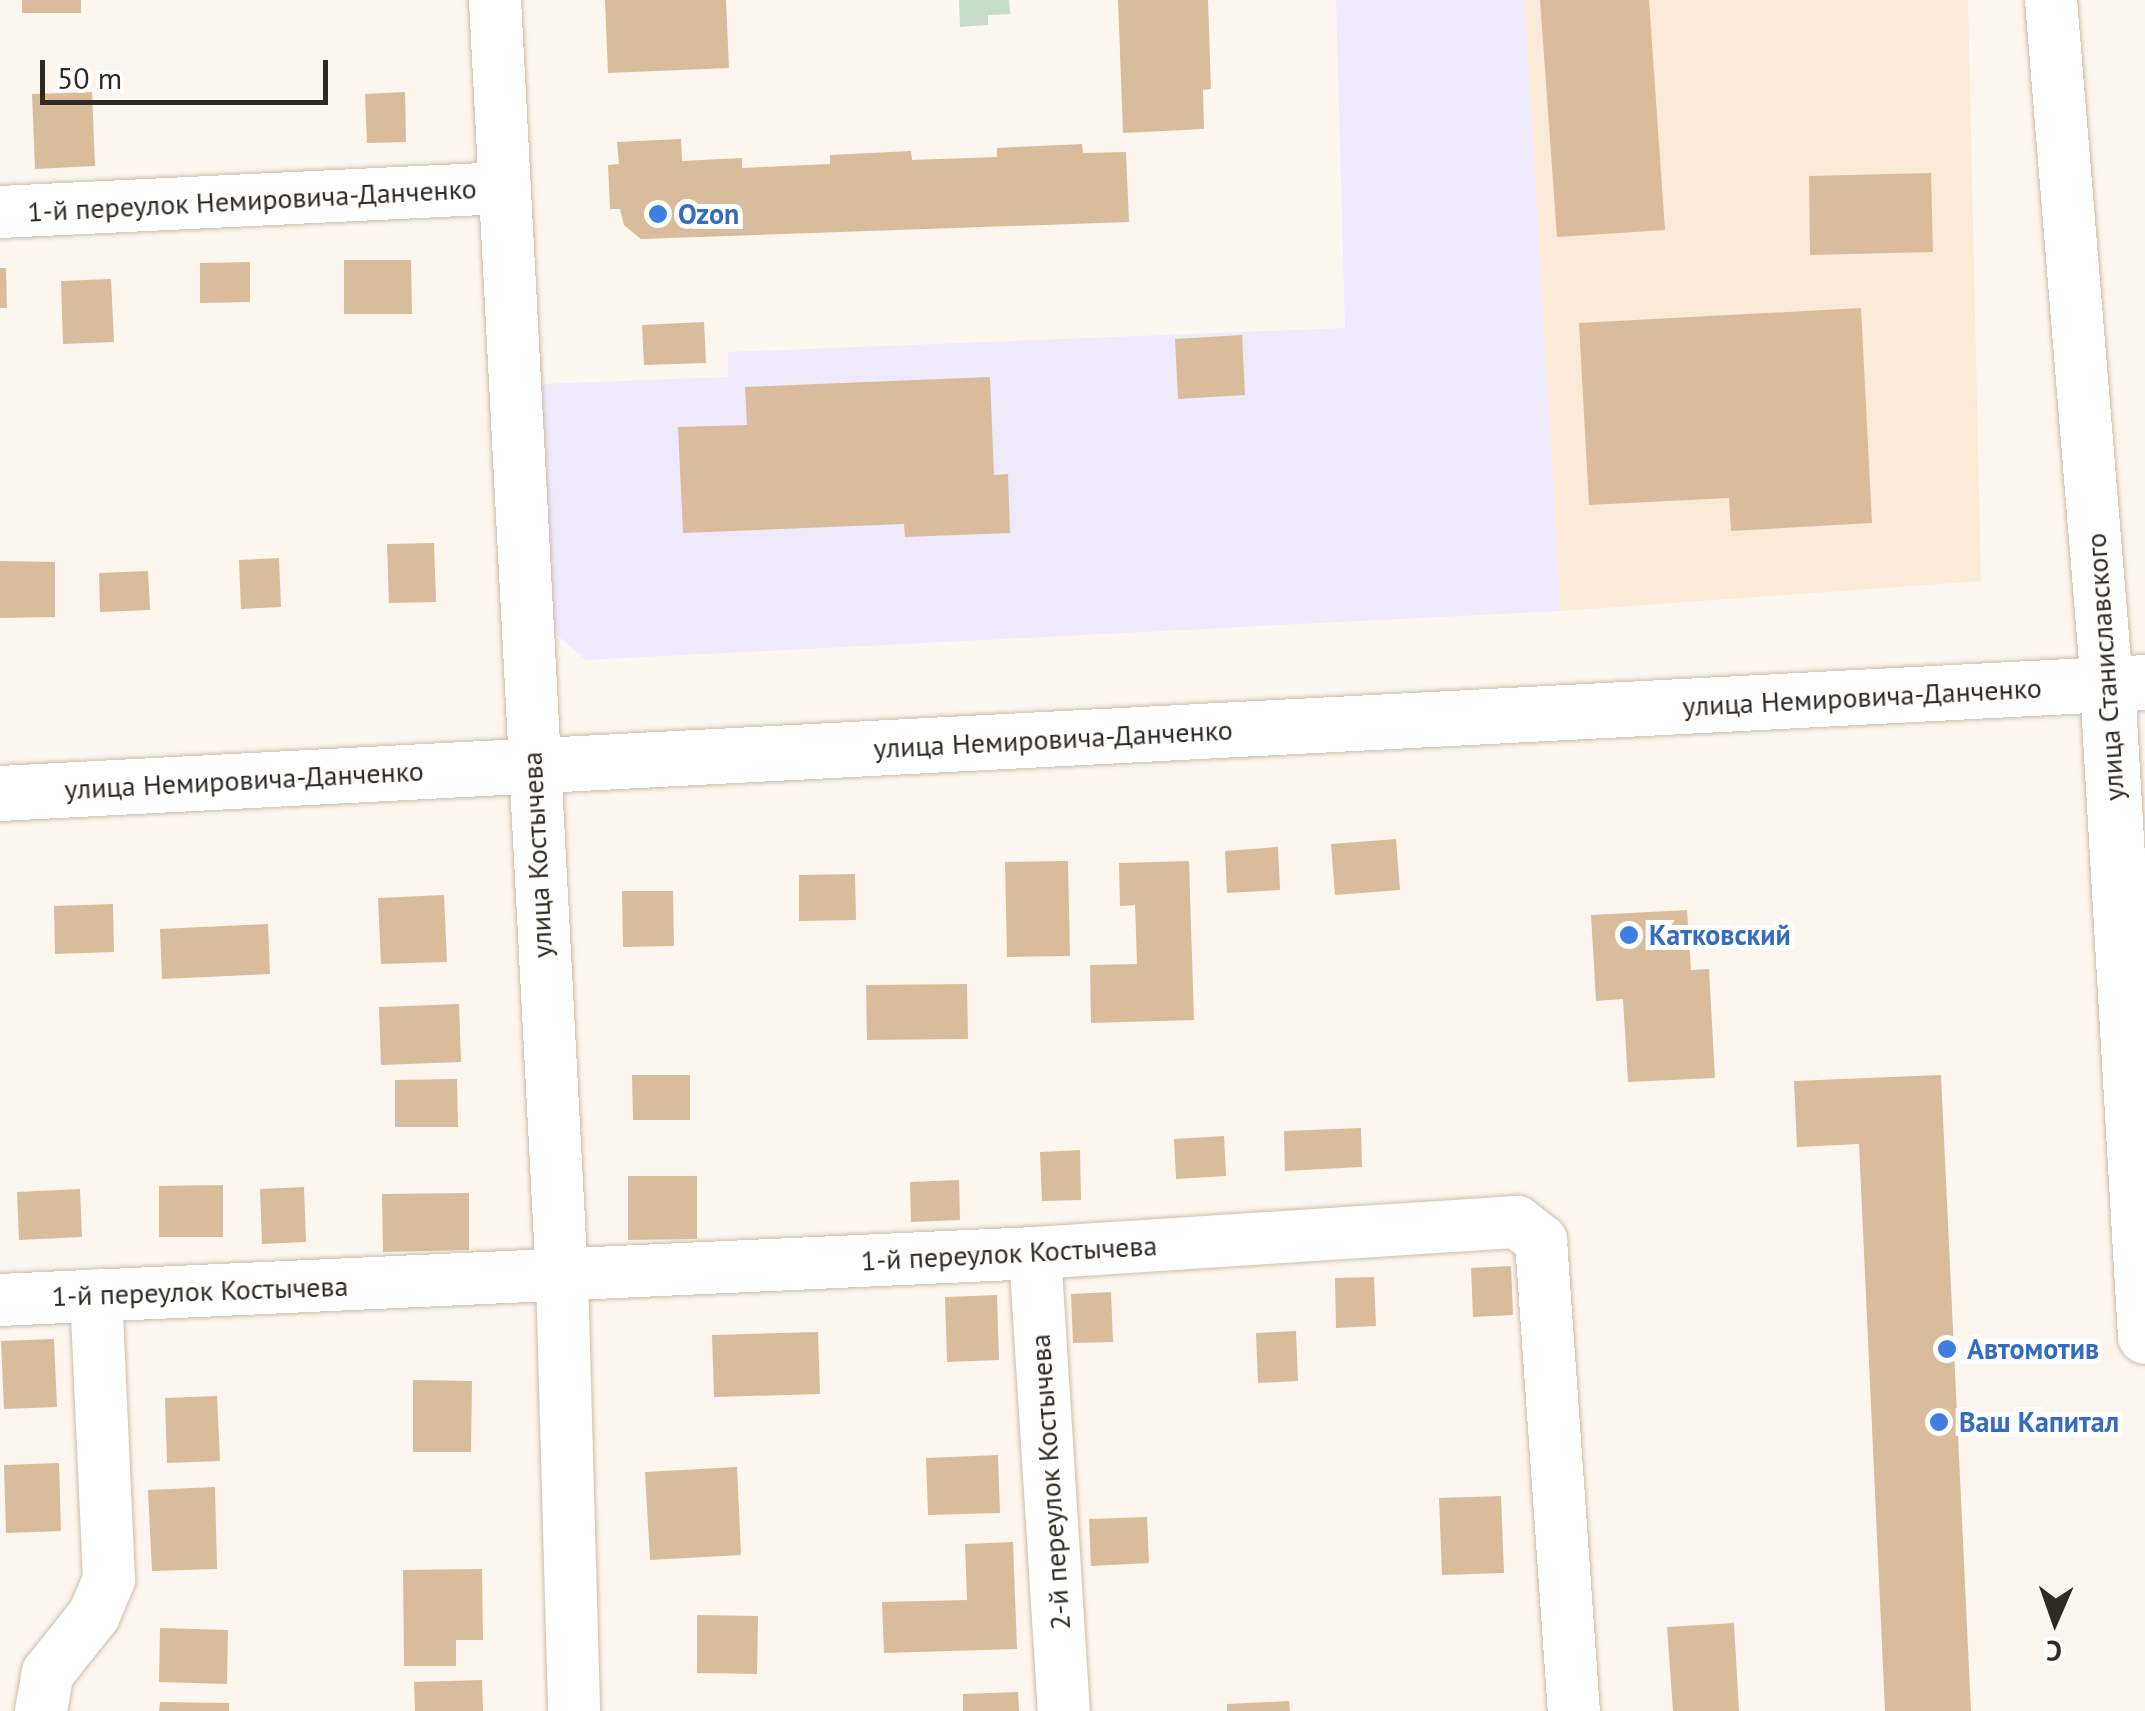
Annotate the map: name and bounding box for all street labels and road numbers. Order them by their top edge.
street label: 1-й переулок Немировича-Данченко [27,171,477,229]
street label: улица Станиславского [2079,532,2131,802]
street label: улица Немировича-Данченко [1681,671,2043,723]
street label: улица Немировича-Данченко [872,713,1234,765]
street label: улица Костычева [515,751,559,959]
street label: улица Немировича-Данченко [63,754,425,806]
street label: 1-й переулок Костычева [860,1228,1158,1278]
street label: 1-й переулок Костычева [51,1269,349,1313]
street label: 2-й переулок Костычева [1023,1333,1077,1631]

